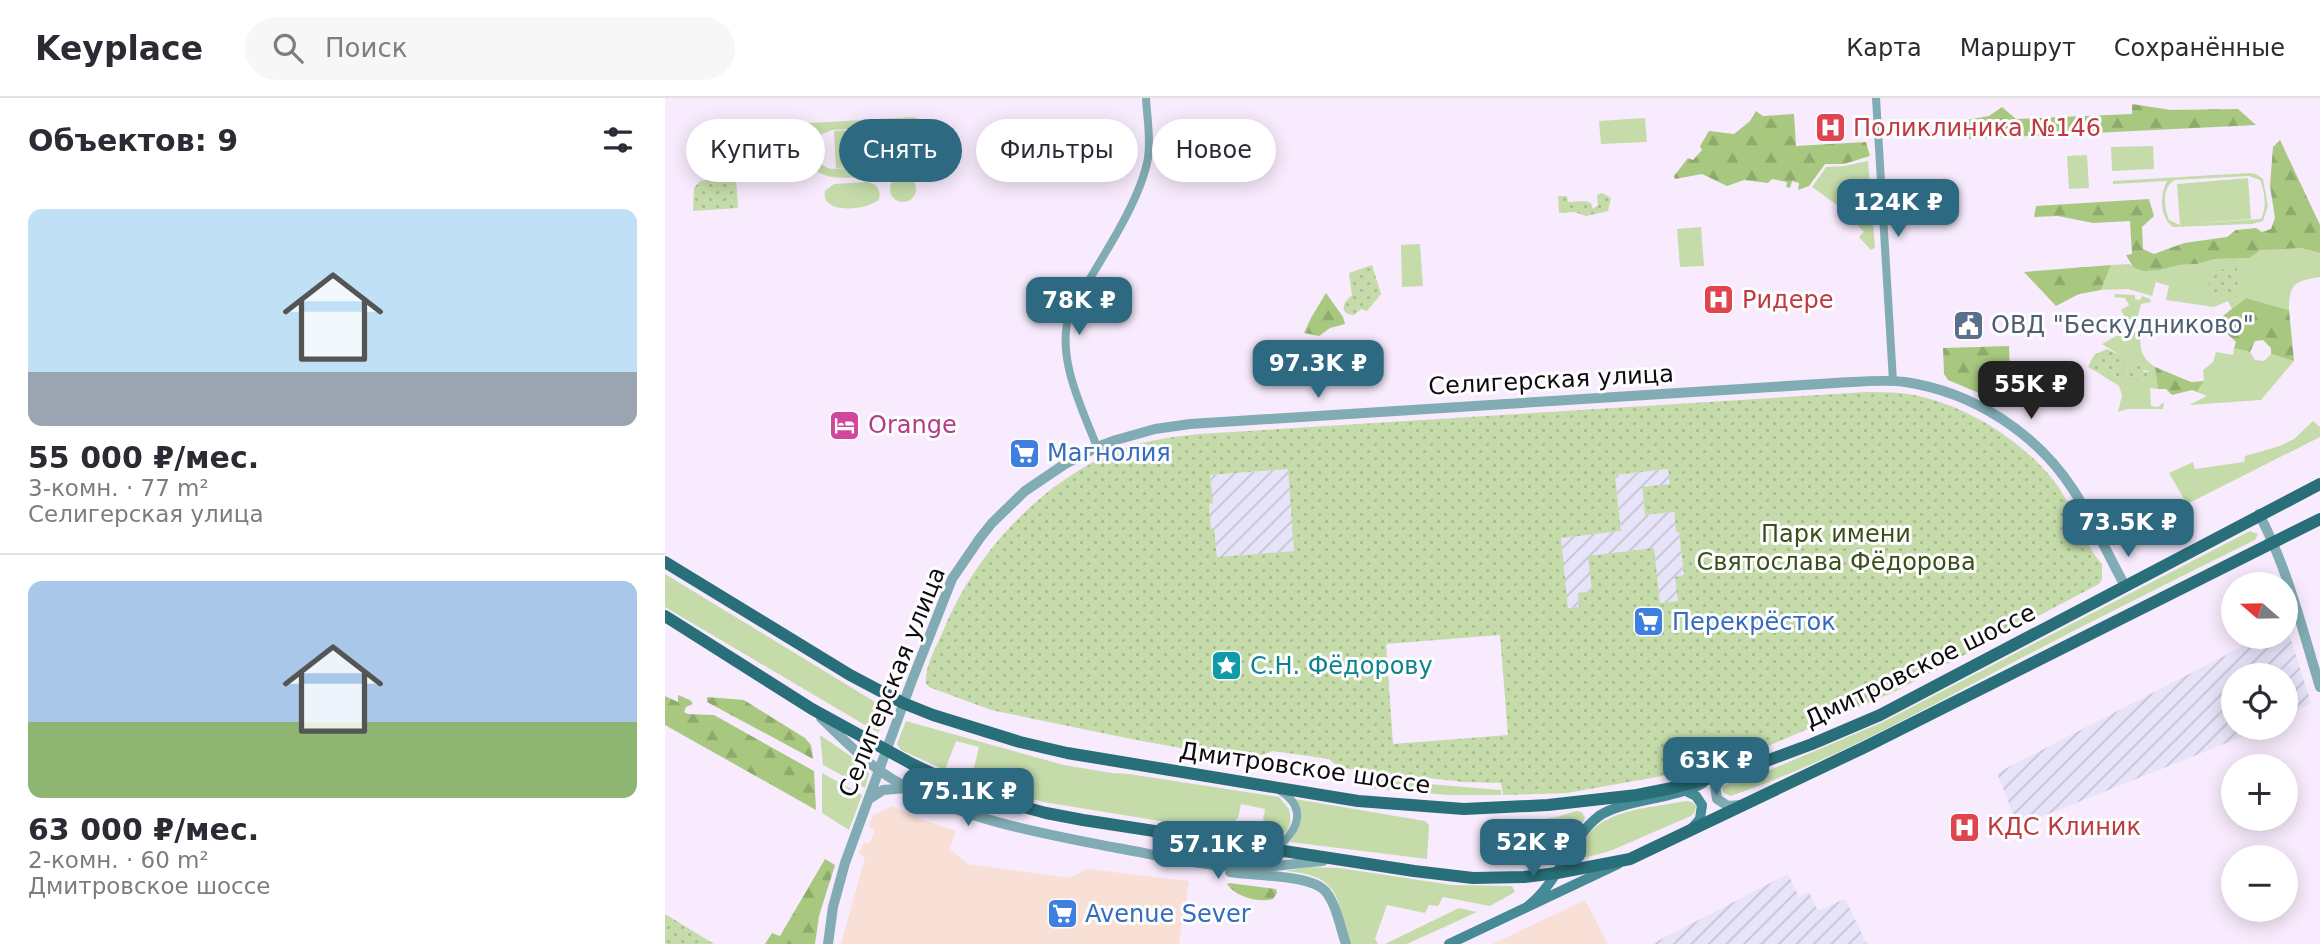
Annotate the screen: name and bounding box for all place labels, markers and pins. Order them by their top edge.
hospital icon: Поликлиника №146 [1813,111,1847,145]
place label: Поликлиника №146 [1853,114,2101,142]
pin: 124K ₽ [1841,180,1955,239]
pin: 78K ₽ [1030,278,1128,337]
hospital icon: Ридере [1702,283,1736,317]
place label: Ридере [1742,286,1833,314]
public building icon: ОВД "Бескудниково" [1951,308,1985,342]
place label: ОВД "Бескудниково" [1991,311,2254,339]
pin: 97.3K ₽ [1253,341,1383,400]
pin: 55K ₽ [1982,362,2080,421]
hotel icon: Orange [828,408,862,442]
place label: Orange [868,411,957,439]
supermarket icon: Магнолия [1007,436,1041,470]
place label: Магнолия [1047,439,1171,467]
pin: 73.5K ₽ [2063,500,2193,559]
supermarket icon: Перекрёсток [1632,605,1666,639]
place label: Перекрёсток [1672,608,1836,636]
place icon: С.Н. Фёдорову [1210,649,1244,683]
place label: С.Н. Фёдорову [1250,652,1433,680]
pin: 63K ₽ [1667,738,1765,797]
pin: 75.1K ₽ [903,768,1033,828]
hospital icon: КДС Клиник [1947,810,1981,844]
place label: КДС Клиник [1987,813,2141,841]
pin: 52K ₽ [1484,820,1582,879]
pin: 57.1K ₽ [1153,822,1283,881]
supermarket icon: Avenue Sever [1045,897,1079,931]
place label: Avenue Sever [1085,900,1251,928]

